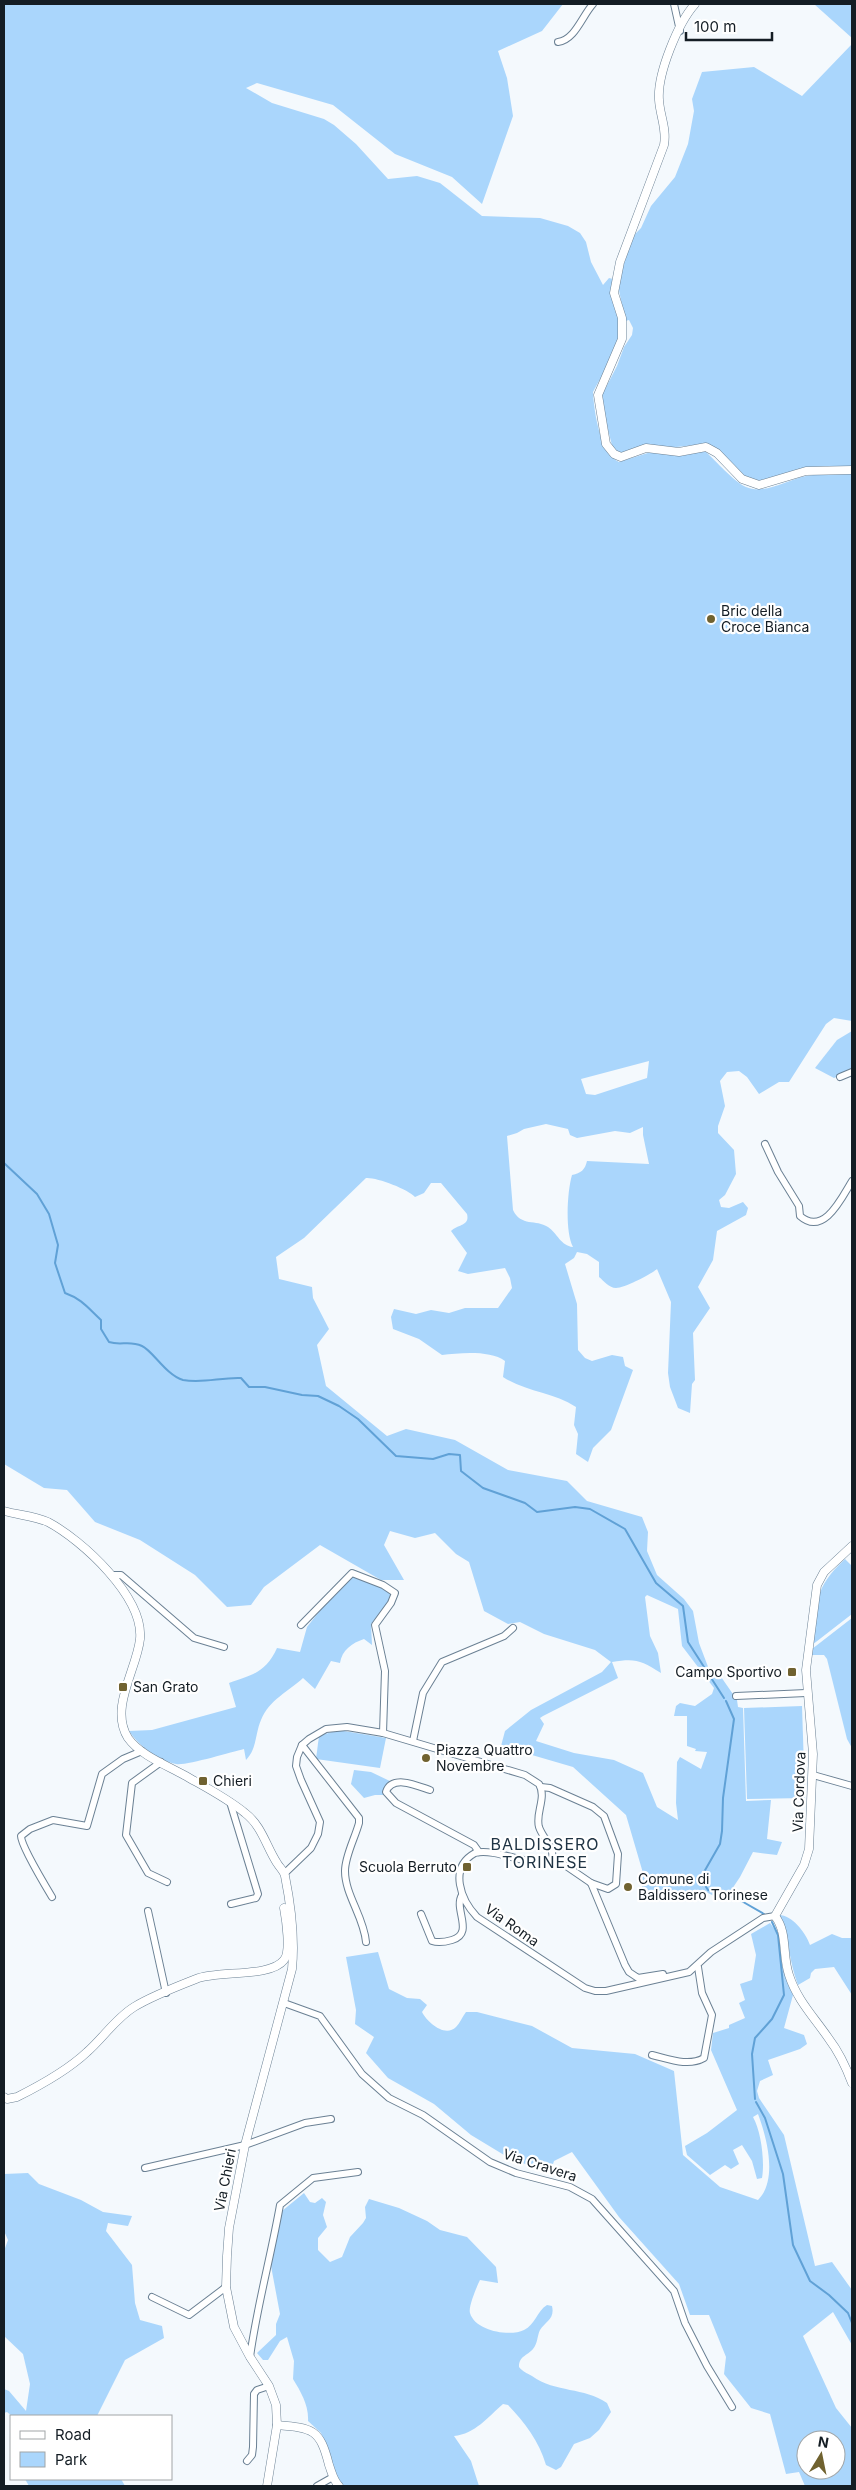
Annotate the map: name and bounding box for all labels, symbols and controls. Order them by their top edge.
scale bar [686,10,772,42]
text: 100 m [694,17,736,36]
place label: Bric della Croce Bianca [721,602,809,635]
marker: Bric della Croce Bianca [705,613,717,625]
place label: Campo Sportivo [675,1663,782,1680]
marker: Campo Sportivo [786,1666,798,1678]
place label: San Grato [133,1678,198,1695]
marker: San Grato [117,1681,129,1693]
place label: Piazza Quattro Novembre [436,1741,533,1774]
street label: Via Cordova [789,1751,808,1833]
marker: Piazza Quattro Novembre [420,1752,432,1764]
place label: Chieri [213,1772,252,1789]
marker: Chieri [197,1775,209,1787]
district label: BALDISSERO TORINESE [490,1834,600,1872]
place label: Scuola Berruto [359,1858,457,1875]
marker: Scuola Berruto [461,1861,473,1873]
place label: Comune di Baldissero Torinese [638,1870,768,1903]
marker: Comune di Baldissero Torinese [622,1881,634,1893]
street label: Via Roma [482,1900,543,1949]
street label: Via Cravera [501,2145,579,2184]
street label: Via Chieri [210,2147,239,2213]
legend [10,2415,172,2480]
text: Road [55,2425,91,2444]
north arrow [796,2430,846,2480]
text: N [817,2432,830,2451]
text: Park [55,2450,88,2469]

